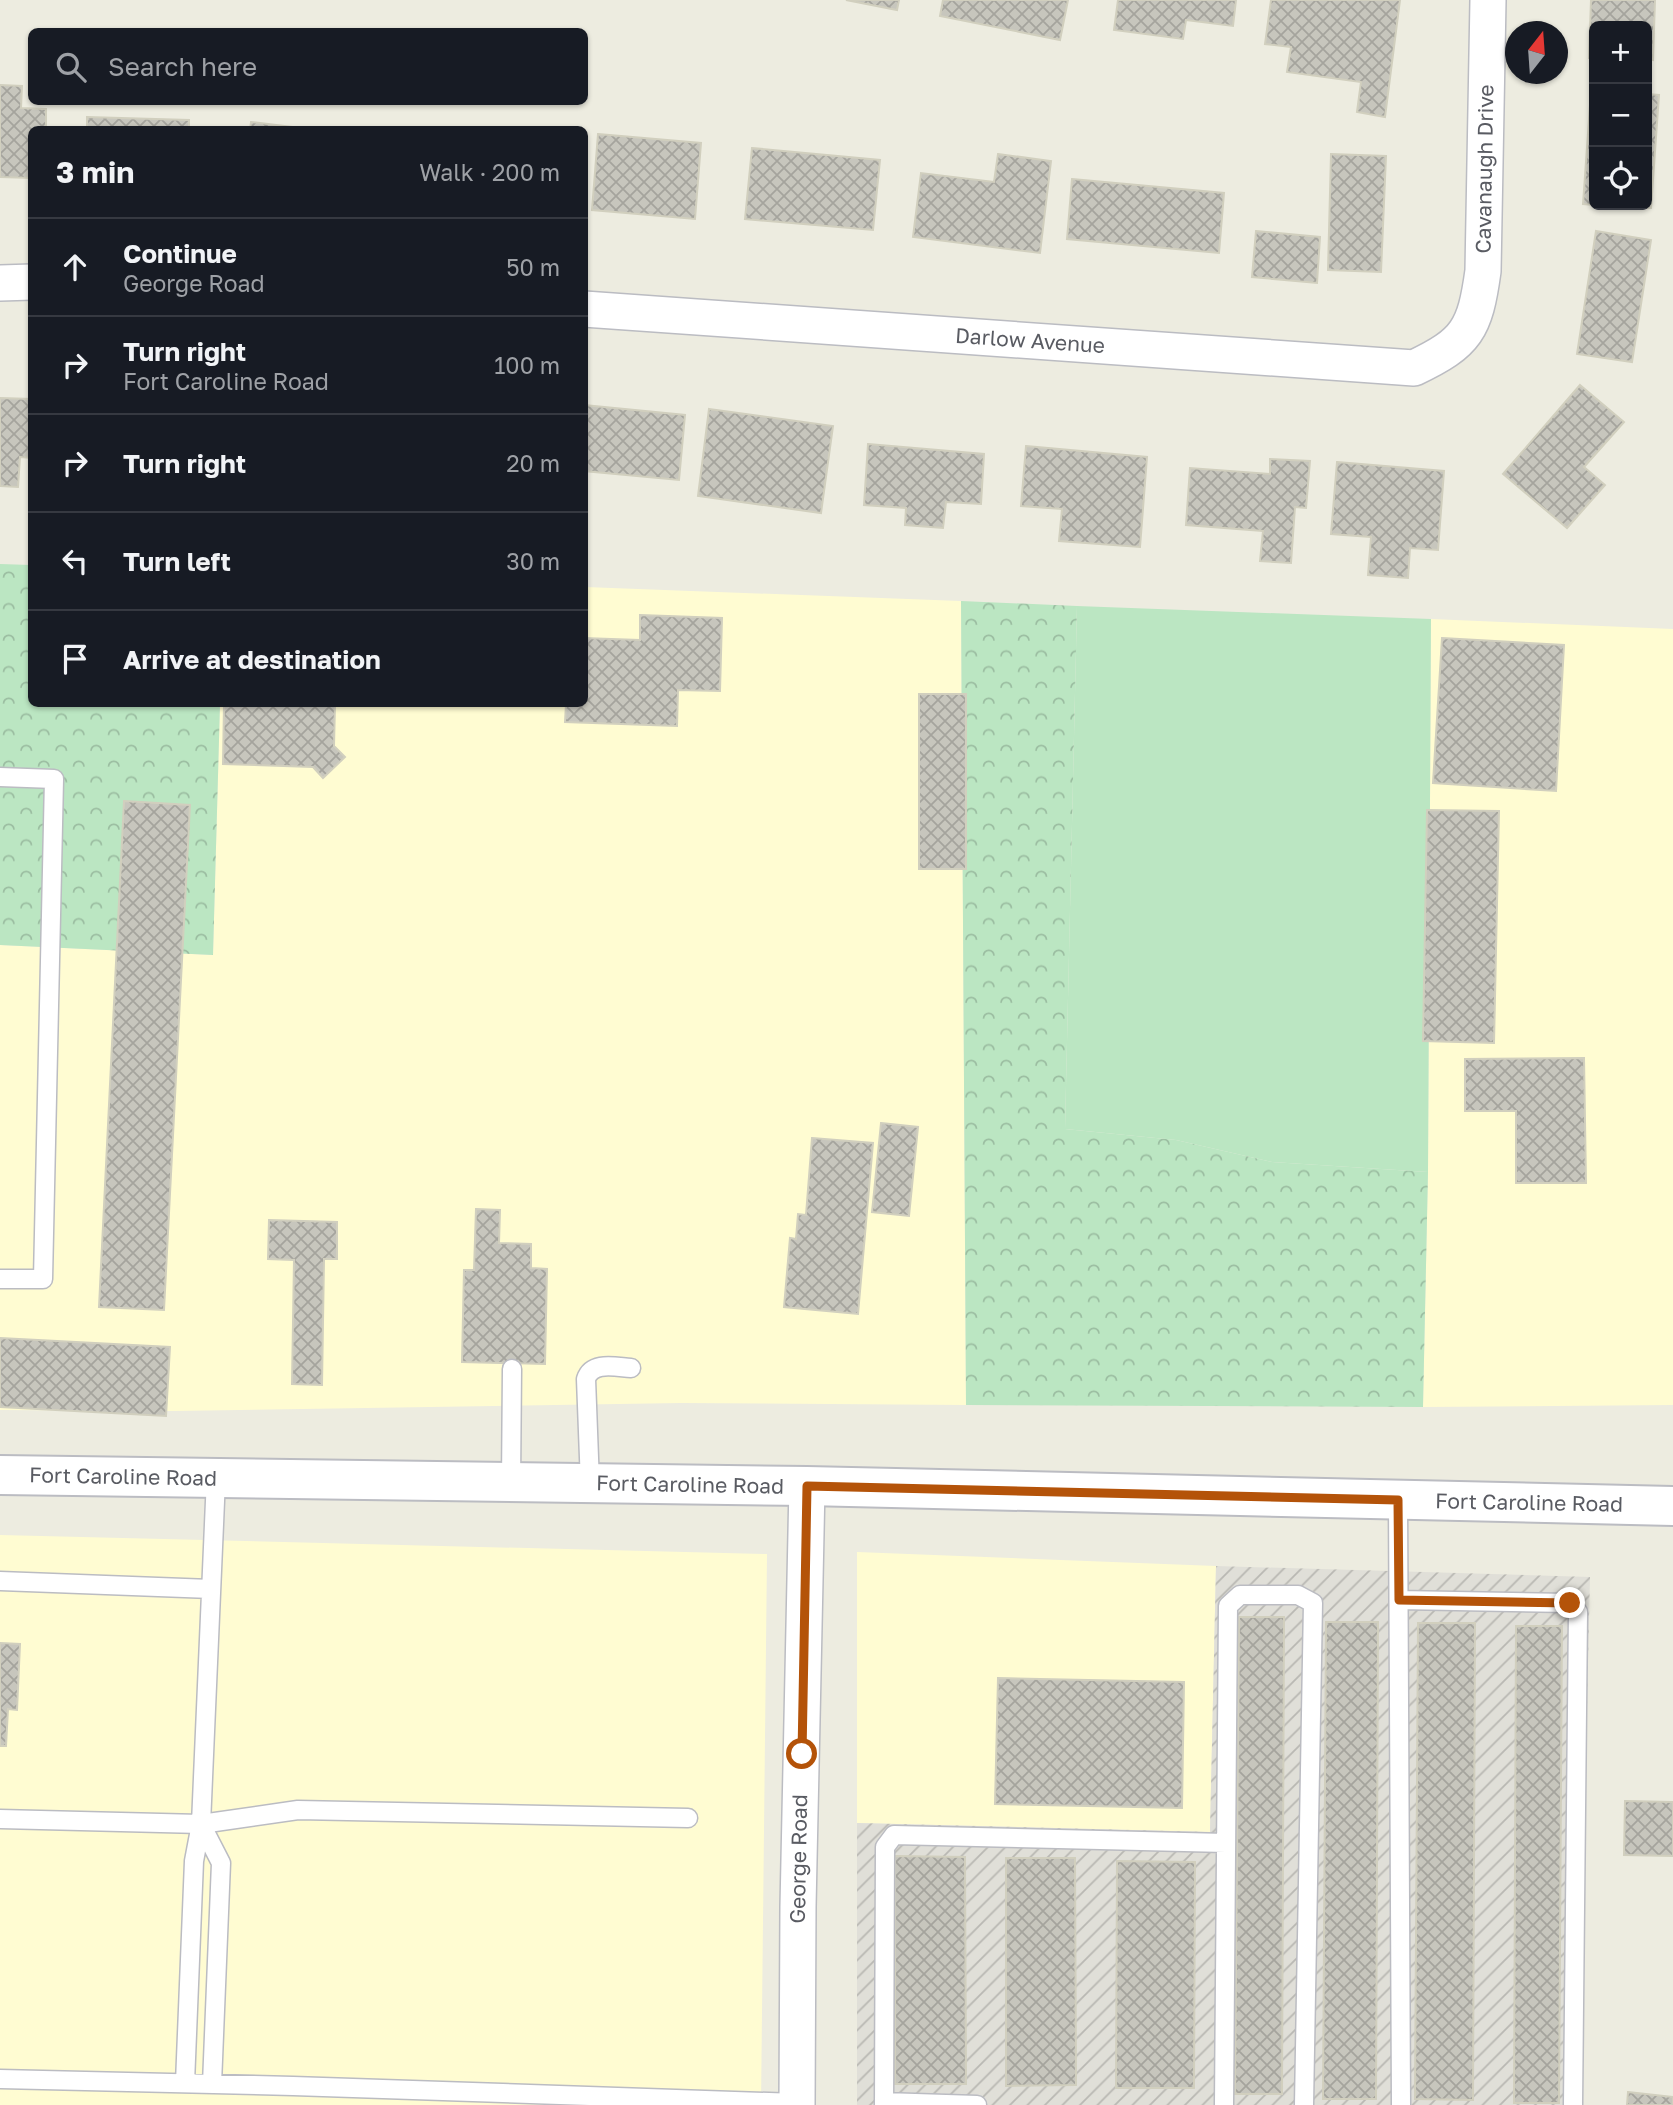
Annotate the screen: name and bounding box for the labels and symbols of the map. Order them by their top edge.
north arrow [1505,21,1568,84]
street label: Cavanaugh Drive [1470,84,1498,254]
street label: Darlow Avenue [954,322,1106,358]
street label: Fort Caroline Road [29,1461,217,1491]
street label: Fort Caroline Road [596,1469,784,1499]
street label: Fort Caroline Road [1435,1487,1623,1517]
route end [1554,1587,1585,1618]
route start [786,1738,817,1769]
street label: George Road [784,1794,812,1924]

